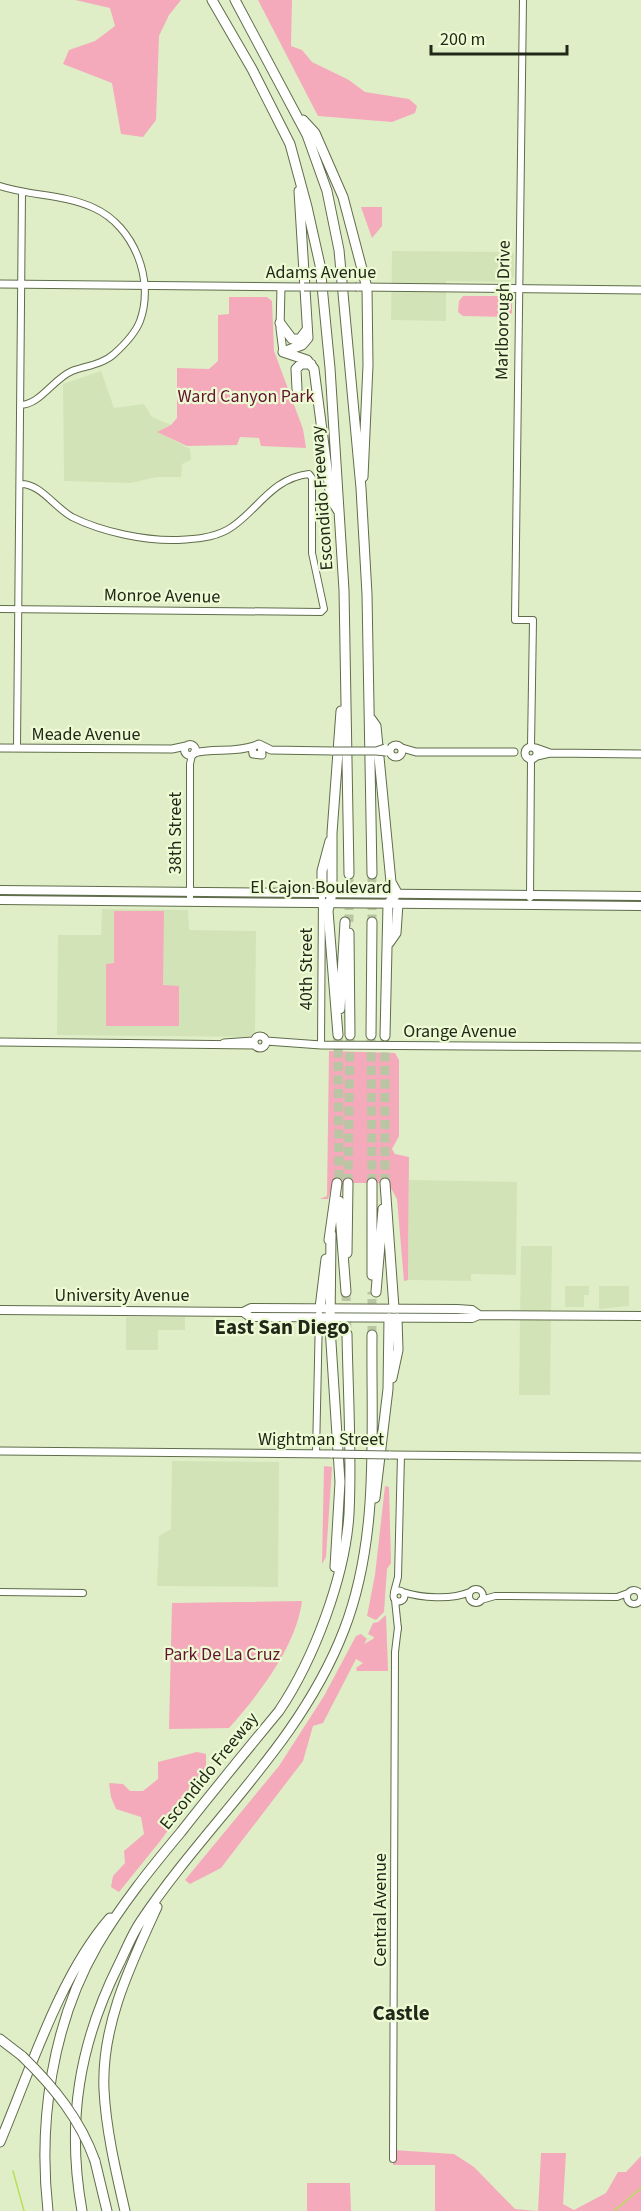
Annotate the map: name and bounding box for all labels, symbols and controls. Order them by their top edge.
scale bar [431,18,568,56]
text: 200 m [440,27,485,52]
street label: Marlborough Drive [489,240,517,380]
street label: Adams Avenue [266,260,376,285]
park label: Ward Canyon Park [178,384,315,409]
street label: Escondido Freeway [304,424,340,571]
street label: Monroe Avenue [104,582,221,610]
street label: Meade Avenue [32,722,140,747]
street label: 38th Street [163,792,188,874]
street label: El Cajon Boulevard [250,875,392,900]
street label: 40th Street [294,928,319,1010]
street label: Orange Avenue [403,1019,517,1044]
street label: University Avenue [55,1283,190,1308]
district label: East San Diego [215,1312,349,1342]
street label: Wightman Street [258,1427,384,1452]
park label: Park De La Cruz [164,1642,280,1667]
street label: Escondido Freeway [154,1706,265,1835]
street label: Central Avenue [368,1853,393,1967]
district label: Castle [372,1998,430,2028]

